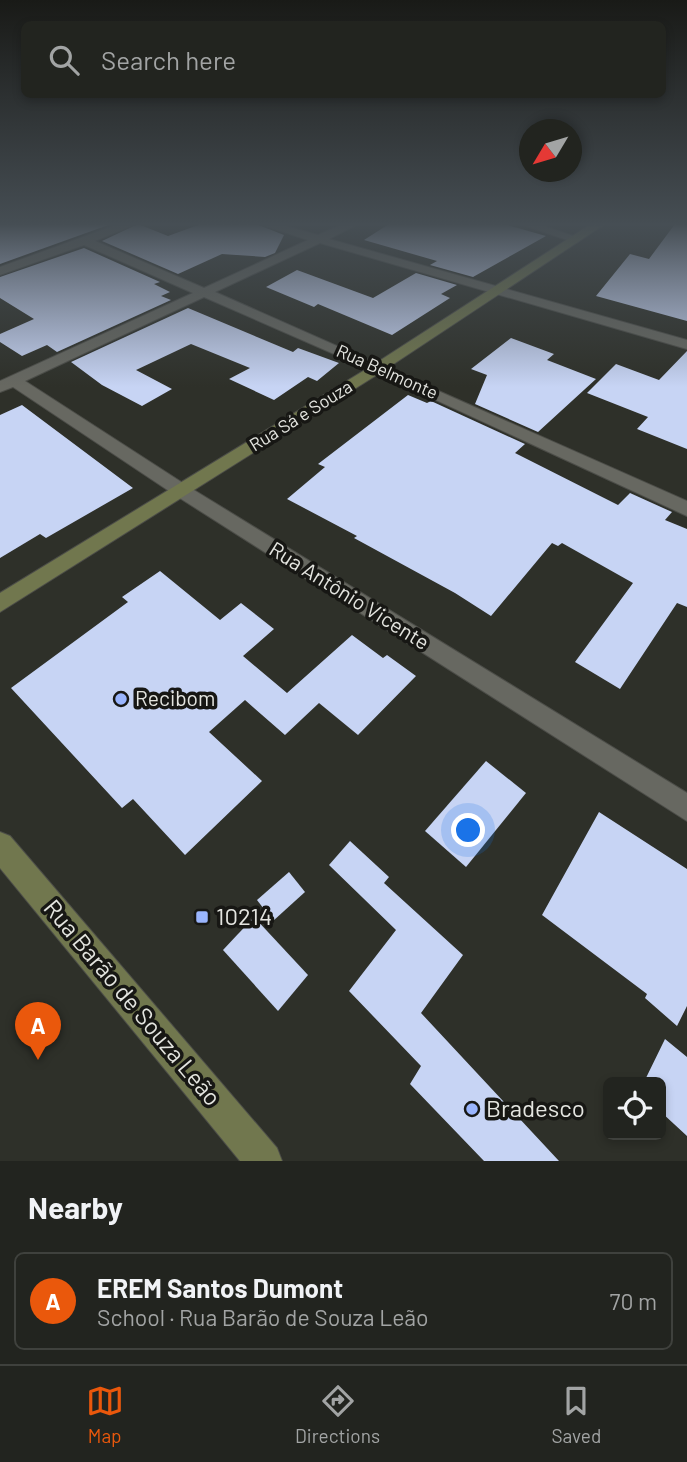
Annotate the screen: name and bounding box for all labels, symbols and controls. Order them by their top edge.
search box [21,21,666,98]
icon: search [45,41,83,79]
text: Search here [101,44,236,75]
north arrow [519,119,582,182]
street label: Rua Belmonte [333,339,442,403]
street label: Rua Sá e Souza [245,375,356,456]
street label: Rua Antônio Vicente [265,535,434,654]
place label: Recibom [135,685,215,710]
marker: Recibom [113,691,129,707]
your location [451,813,485,847]
street label: Rua Barão de Souza Leão [38,893,228,1111]
place label: 10214 [216,901,272,930]
marker: 10214 [194,909,210,925]
pin: A [15,1002,61,1060]
map controls [603,1077,666,1140]
button: locate [603,1077,666,1140]
place label: Bradesco [486,1093,585,1122]
marker: Bradesco [464,1101,480,1117]
text: Nearby [28,1189,123,1225]
text: EREM Santos Dumont [97,1272,343,1303]
text: A [45,1287,61,1315]
text: 70 m [610,1287,657,1315]
text: School · Rua Barão de Souza Leão [97,1303,428,1331]
tab: Map [86,1382,124,1447]
tab: Directions [295,1382,380,1447]
tab: Saved [551,1382,601,1447]

